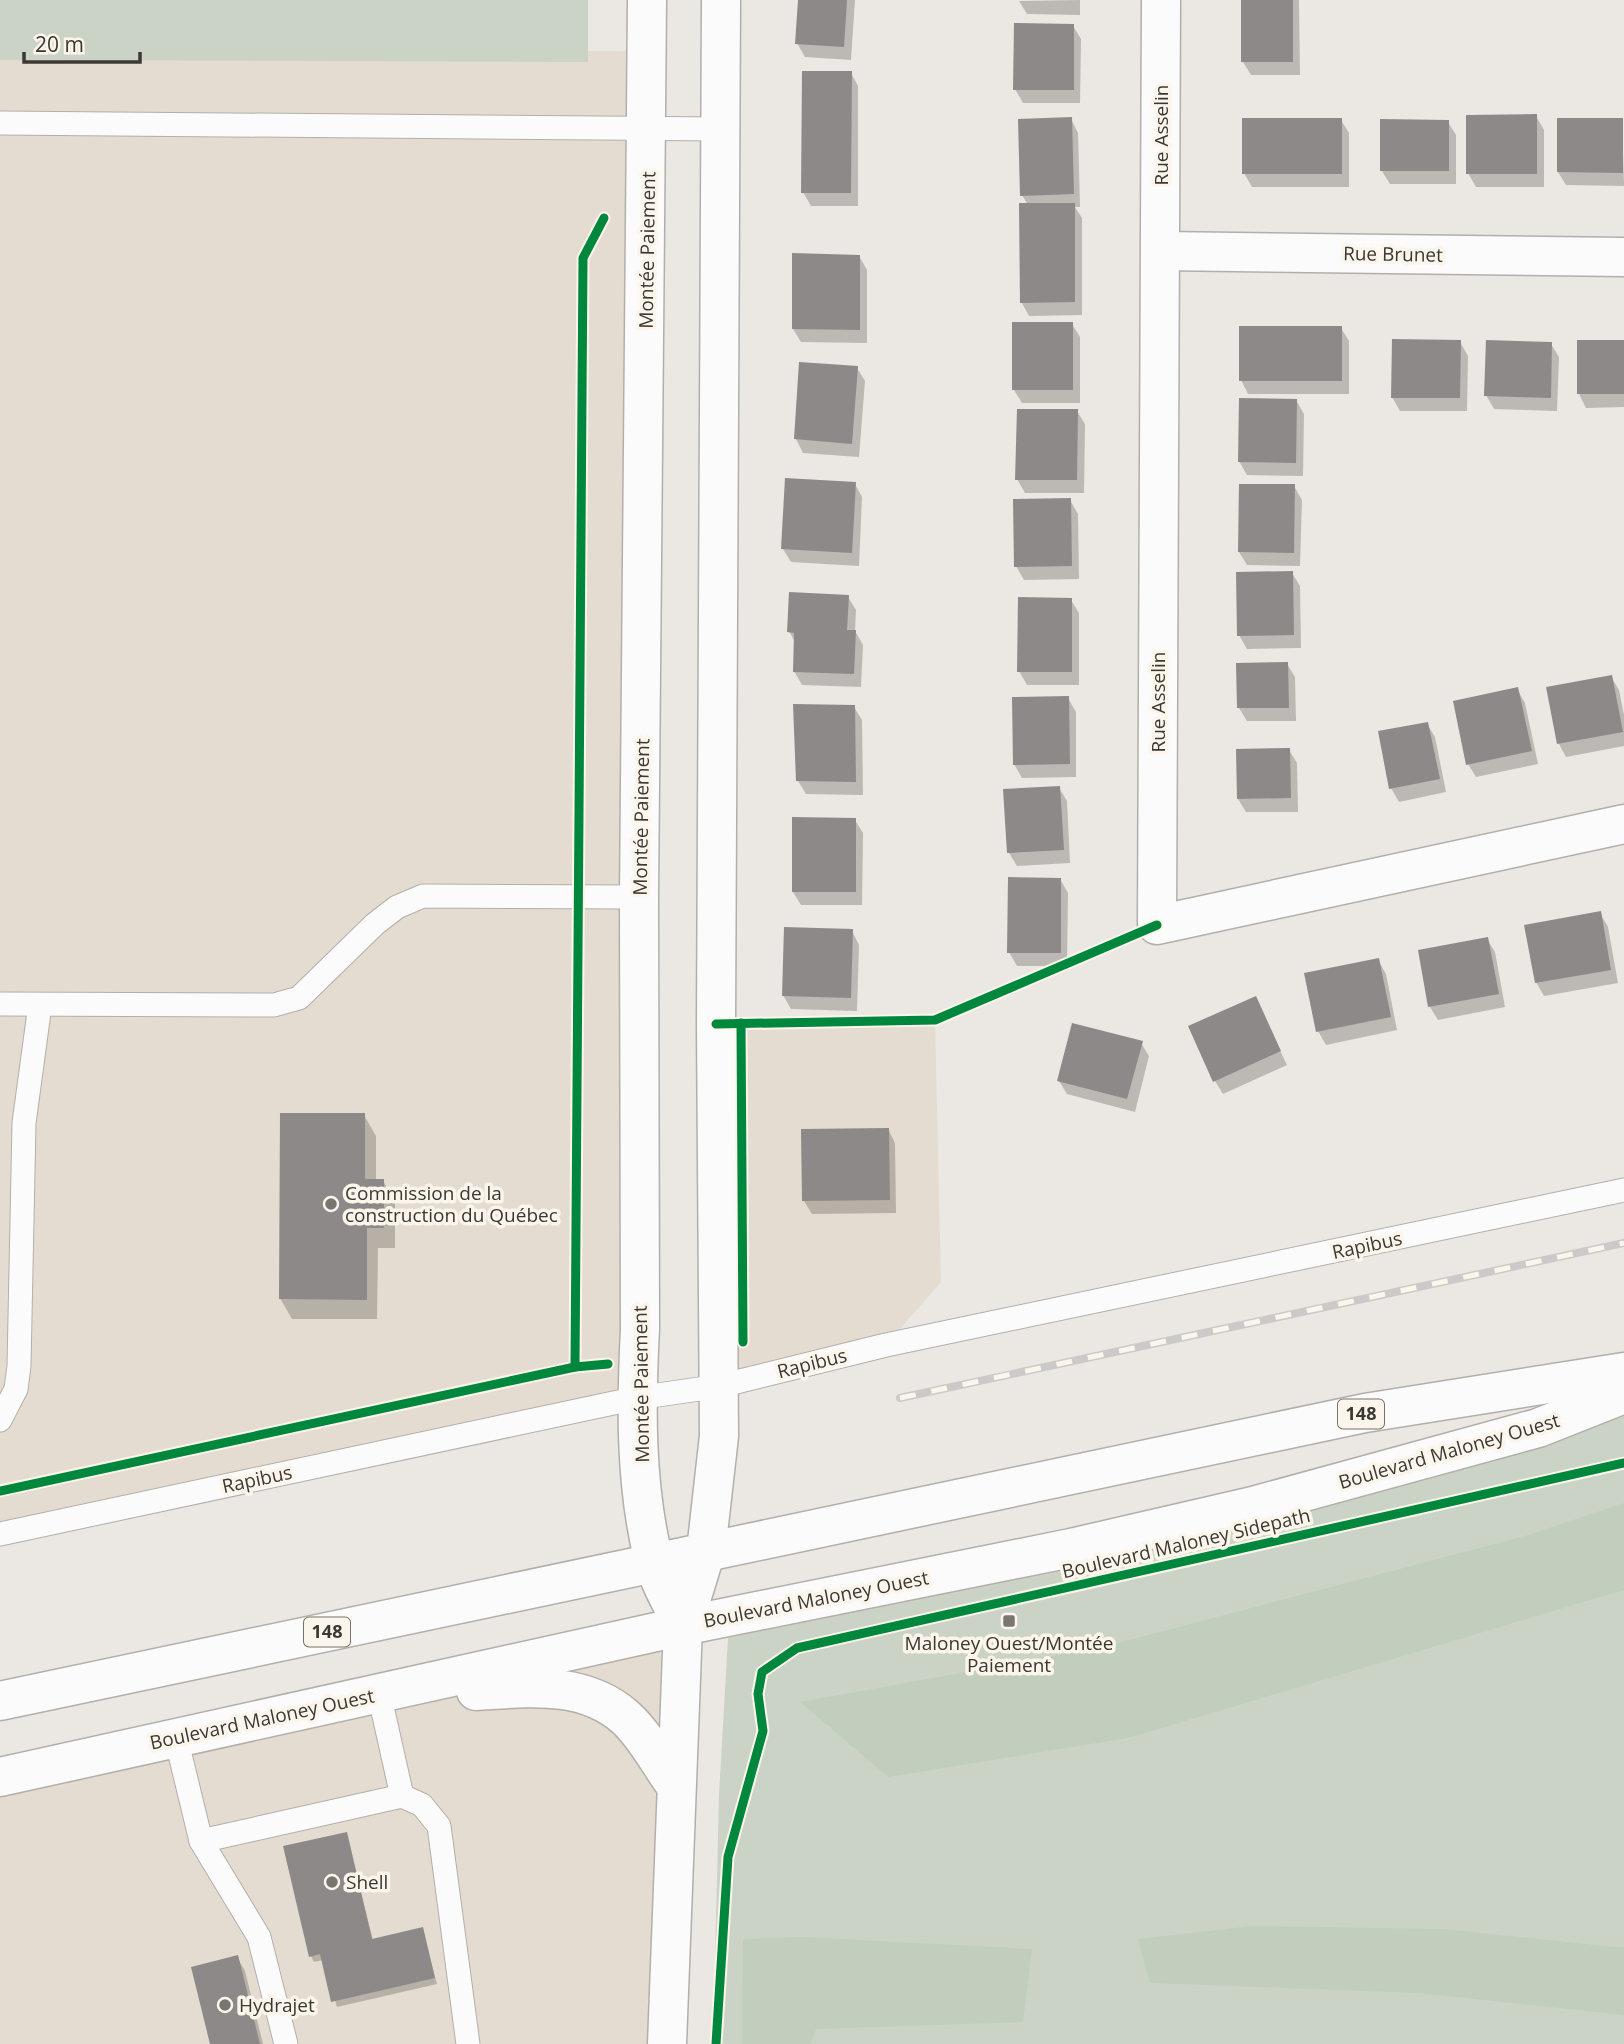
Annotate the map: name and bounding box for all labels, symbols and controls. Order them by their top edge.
scale bar [24,21,140,65]
text: 20 m [35,30,84,58]
street label: Rue Asselin [1148,84,1174,186]
street label: Montée Paiement [633,171,661,329]
street label: Rue Brunet [1343,240,1443,268]
street label: Rue Asselin [1145,651,1171,753]
street label: Montée Paiement [627,738,655,896]
place label: Commission de la construction du Québec [345,1180,558,1228]
marker: Commission de la construction du Québec [323,1196,339,1212]
street label: Rapibus [1330,1225,1404,1265]
street label: Montée Paiement [627,1305,655,1463]
street label: Rapibus [774,1342,850,1384]
road number: 148 [1338,1400,1384,1428]
street label: Boulevard Maloney Ouest [1335,1407,1563,1495]
street label: Rapibus [220,1459,294,1499]
street label: Boulevard Maloney Sidepath [1059,1502,1313,1584]
street label: Boulevard Maloney Ouest [701,1564,931,1634]
marker: Maloney Ouest/Montée Paiement [1001,1613,1017,1629]
road number: 148 [304,1618,350,1646]
place label: Maloney Ouest/Montée Paiement [905,1630,1113,1678]
street label: Boulevard Maloney Ouest [147,1682,377,1755]
place label: Shell [346,1869,388,1895]
marker: Shell [324,1874,340,1890]
place label: Hydrajet [239,1992,315,2018]
marker: Hydrajet [217,1997,233,2013]

